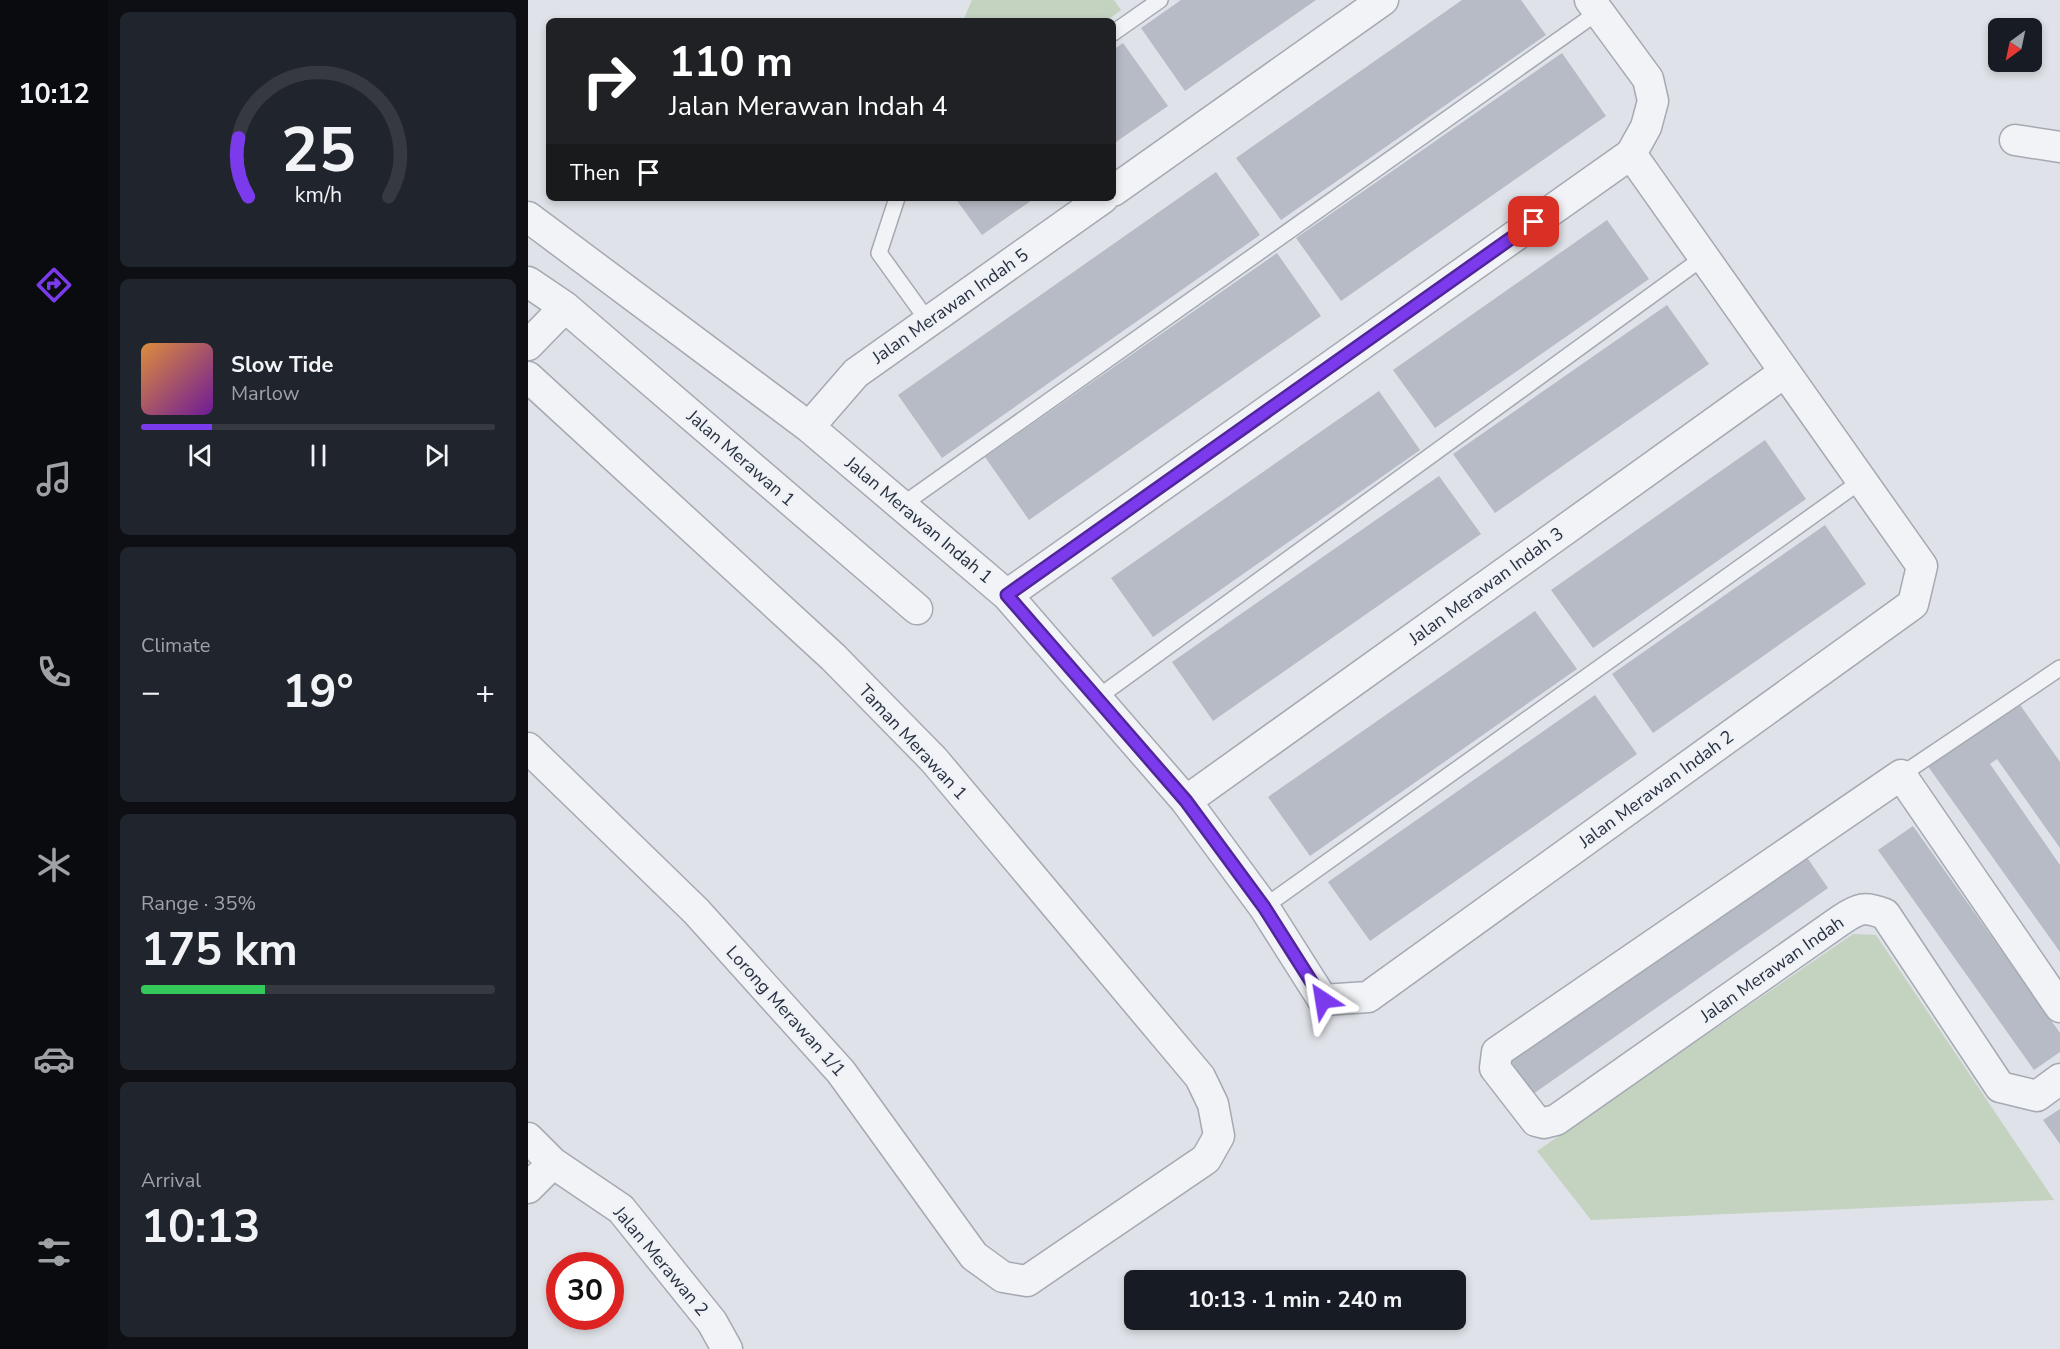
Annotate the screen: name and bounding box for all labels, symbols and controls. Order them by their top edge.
north arrow [1988,18,2042,72]
map controls [1988,18,2042,72]
text: 110 m [669,34,793,91]
icon: right [570,42,648,120]
text: 10:12 [18,76,90,113]
text: Jalan Merawan Indah 4 [669,88,948,125]
text: 25 [281,108,355,193]
icon: arrive [632,156,665,189]
text: Then [570,158,620,188]
text: km/h [294,180,342,210]
pin [1508,196,1559,247]
icon: arrive [1517,205,1550,238]
street label: Jalan Merawan Indah 5 [866,243,1033,370]
icon: directions [33,264,75,306]
text: Slow Tide [231,350,333,380]
text: Marlow [231,380,299,407]
street label: Jalan Merawan 1 [681,404,800,512]
icon: previous [184,439,217,472]
icon: pause [302,439,335,472]
icon: next [420,439,453,472]
street label: Jalan Merawan Indah 1 [839,450,998,589]
icon: music [33,458,75,500]
street label: Jalan Merawan Indah 3 [1403,522,1568,651]
text: Climate [141,632,210,659]
icon: phone [33,651,75,693]
text: 19° [282,662,354,723]
text: − [141,670,161,715]
text: + [475,670,495,715]
street label: Taman Merawan 1 [853,679,973,805]
street label: Jalan Merawan Indah 2 [1573,725,1738,854]
icon: climate [33,844,75,886]
text: Range · 35% [141,890,256,917]
street label: Jalan Merawan Indah [1695,910,1849,1028]
text: 175 km [141,920,298,981]
street label: Lorong Merawan 1/1 [721,940,851,1082]
position arrow [1291,968,1355,1032]
icon: car [33,1038,75,1080]
text: Arrival [141,1167,201,1194]
text: 10:13 [141,1197,260,1258]
street label: Jalan Merawan 2 [607,1200,714,1321]
icon: filters [33,1231,75,1273]
speed limit sign: 30 [546,1252,624,1330]
text: 10:13 · 1 min · 240 m [1188,1285,1402,1315]

